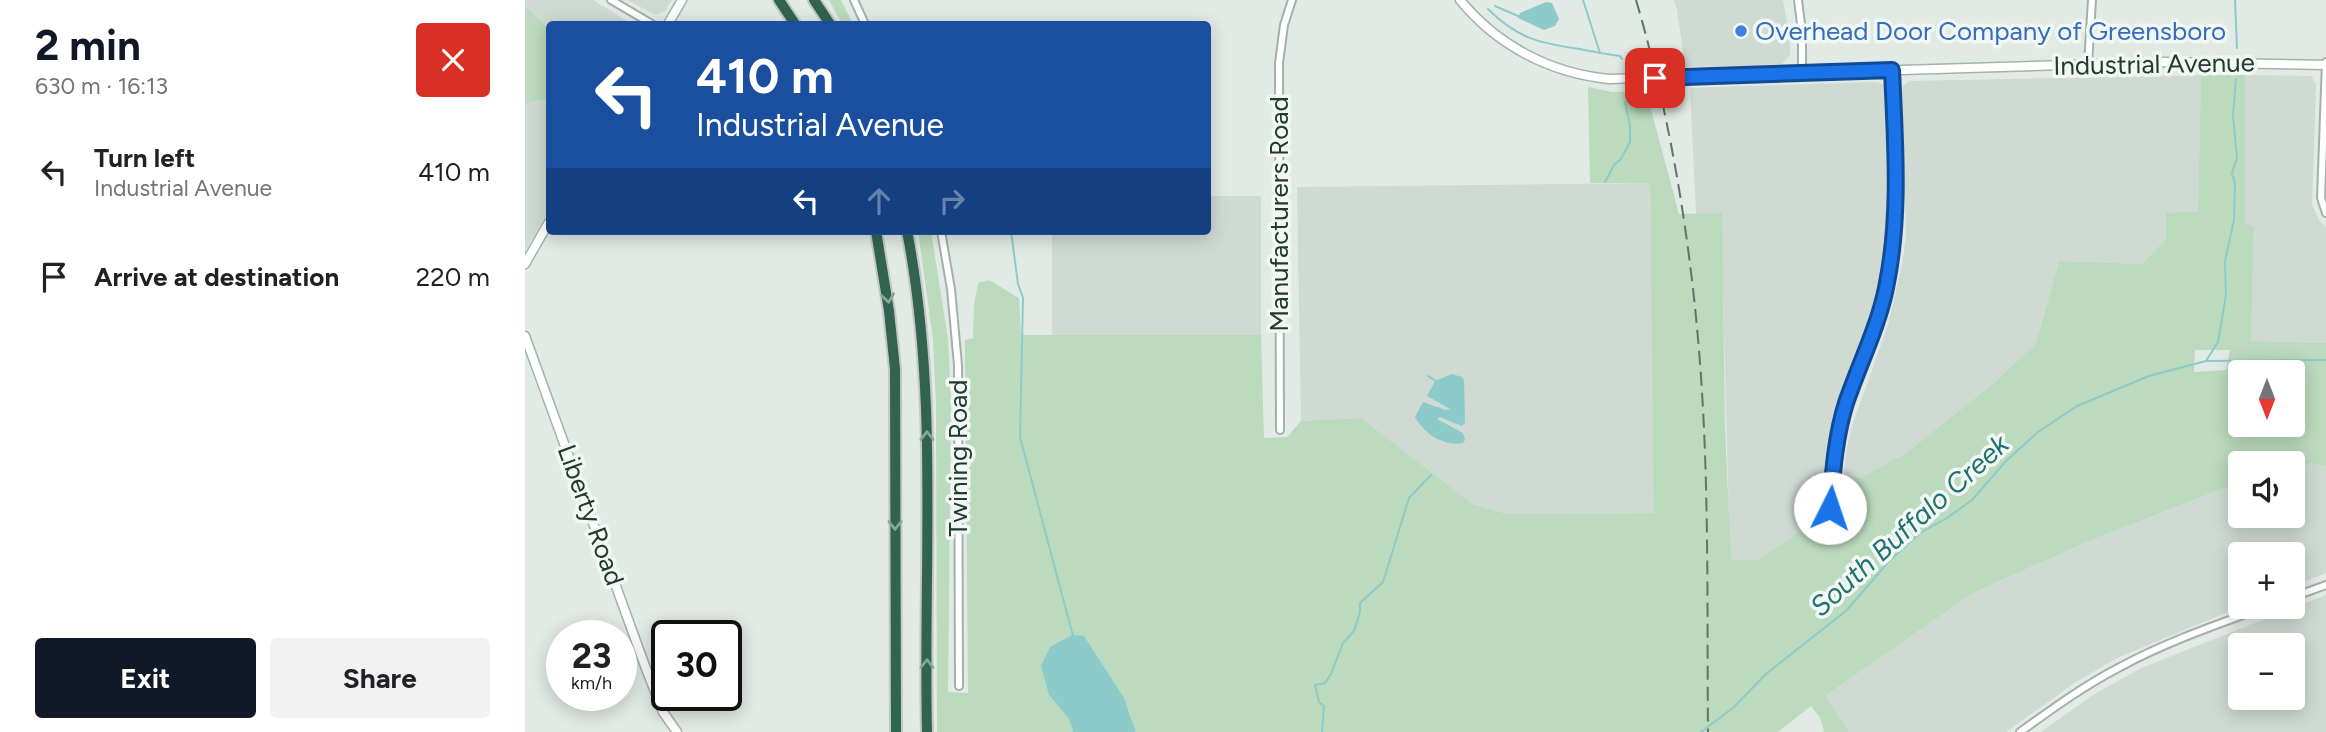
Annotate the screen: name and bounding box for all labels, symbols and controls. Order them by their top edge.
place label: Overhead Door Company of Greensboro [1755,15,2226,47]
text: 2 min [35,20,141,71]
button: close [416,23,490,97]
marker: Overhead Door Company of Greensboro [1733,23,1749,39]
text: 410 m [696,46,834,105]
street label: Industrial Avenue [2053,46,2255,82]
pin [1625,48,1685,108]
icon: left [581,49,672,140]
icon: arrive [1636,59,1674,97]
text: 630 m · 16:13 [35,72,168,100]
street label: Manufacturers Road [1263,96,1295,332]
text: Industrial Avenue [696,106,944,144]
text: Turn left [94,142,195,174]
icon: left [35,153,73,191]
text: 410 m [418,156,490,188]
text: Industrial Avenue [94,174,272,202]
icon: left [787,182,825,220]
icon: ahead [860,182,898,220]
icon: right [933,182,971,220]
icon: arrive [35,258,73,296]
text: Arrive at destination [94,261,339,293]
text: 220 m [416,261,490,293]
one-way arrow [880,292,895,304]
north arrow [2228,360,2305,438]
map controls [2228,360,2305,710]
street label: Twining Road [942,379,974,537]
water label: South Buffalo Creek [1803,426,2016,623]
one-way arrow [919,431,935,441]
street label: Liberty Road [551,440,631,590]
button: sound [2228,451,2305,528]
position arrow [1793,471,1867,545]
one-way arrow [887,521,903,531]
button: + [2228,542,2305,619]
speed limit sign: 30 [651,620,742,711]
button: − [2228,633,2305,710]
text: 23 [572,635,611,677]
button: Exit [35,638,256,718]
button: Share [270,638,490,718]
one-way arrow [919,658,935,669]
text: km/h [571,672,612,694]

